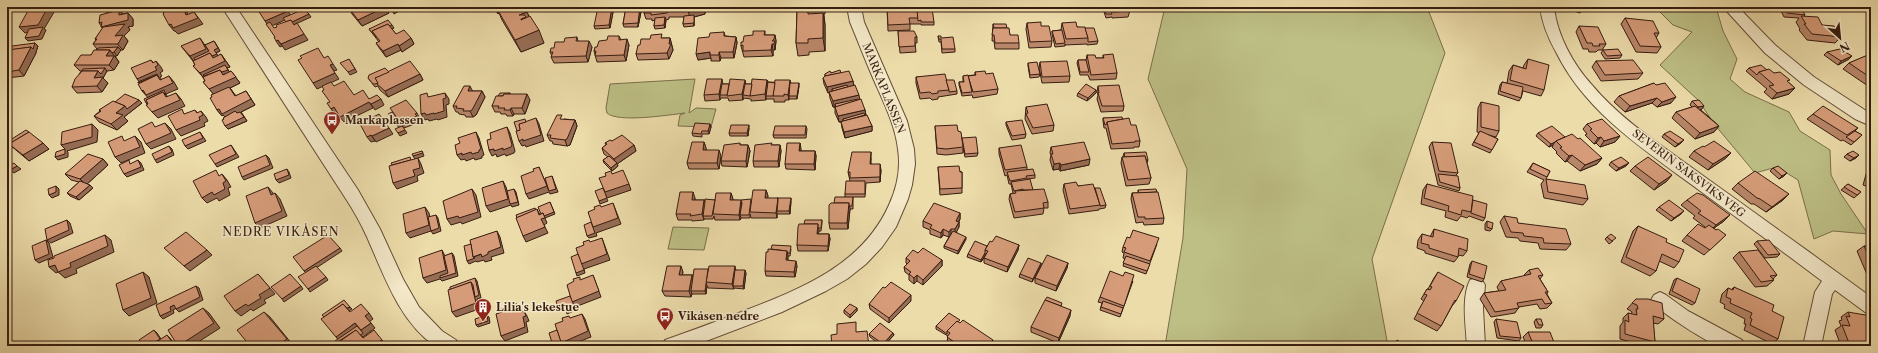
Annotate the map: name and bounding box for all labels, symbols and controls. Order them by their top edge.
north arrow [1820,18,1860,58]
text: N [1837,39,1852,56]
street label: MARKAPLASSEN [859,41,909,135]
bus stop icon: Markaplassen [322,110,342,135]
place label: Markaplassen [345,113,424,127]
street label: SEVERIN SAKSVIKS VEG [1630,126,1748,220]
district label: NEDRE VIKÅSEN [222,223,340,239]
building icon: Lilia's lekestue [473,297,493,322]
place label: Lilia's lekestue [496,300,579,314]
bus stop icon: Vikåsen nedre [655,306,675,331]
place label: Vikåsen nedre [677,309,759,323]

